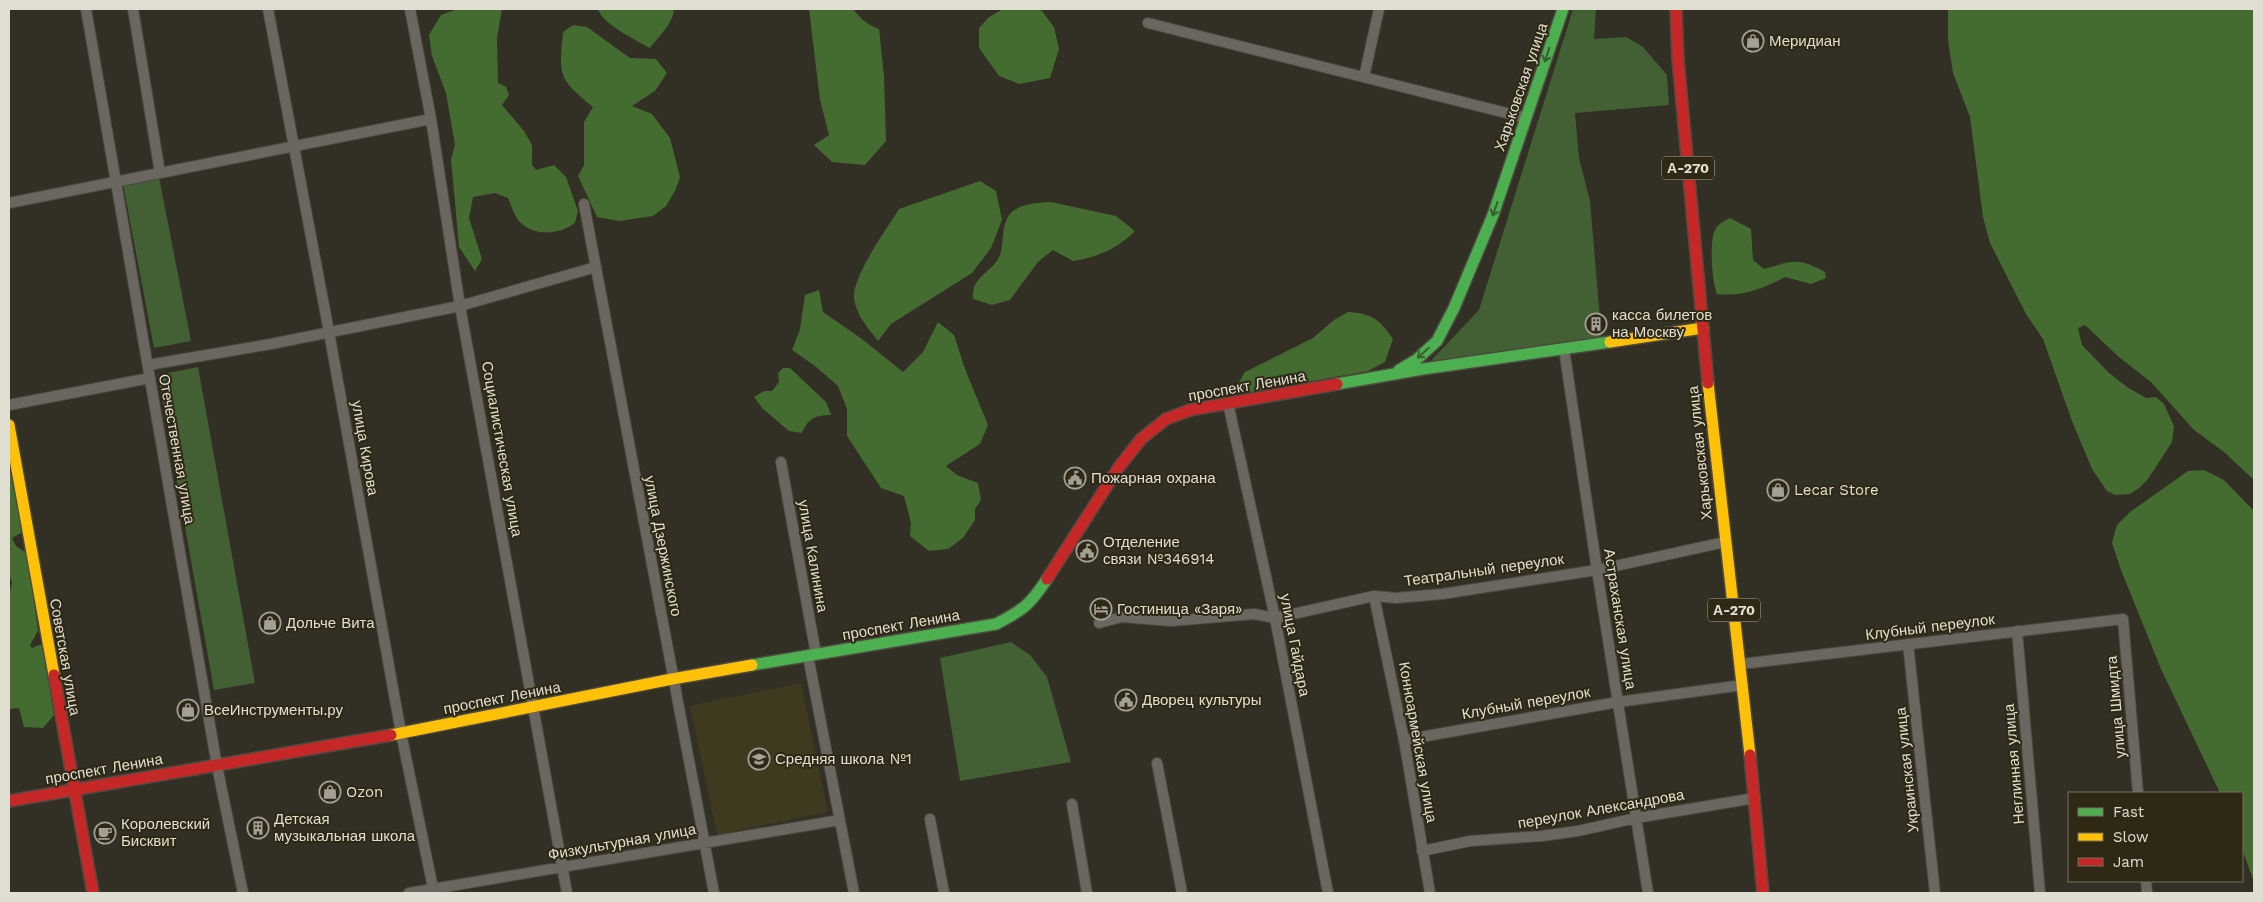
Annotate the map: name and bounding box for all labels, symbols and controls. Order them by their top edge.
street label: Харьковская улица [1491,20,1552,154]
shop icon: Меридиан [1741,29,1765,53]
place label: Меридиан [1769,32,1840,50]
one-way arrow [1542,47,1552,63]
road number: А-270 [1662,156,1714,180]
one-way arrow [1490,201,1499,216]
place label: касса билетов на Москву [1612,306,1712,341]
building icon: касса билетов на Москву [1584,312,1608,336]
one-way arrow [1417,347,1430,359]
street label: Социалистическая улица [478,360,526,539]
street label: проспект Ленина [1187,367,1308,405]
street label: Отечественная улица [155,372,199,526]
street label: Харьковская улица [1684,384,1716,521]
street label: улица Кирова [348,399,382,498]
public building icon: Пожарная охрана [1063,466,1087,490]
place label: Пожарная охрана [1091,469,1216,487]
street label: улица Дзержинского [641,474,685,618]
shop icon: Lecar Store [1766,478,1790,502]
place label: Lecar Store [1794,481,1879,499]
street label: улица Калинина [794,498,832,614]
place label: Отделение связи №346914 [1103,533,1215,568]
public building icon: Отделение связи №346914 [1075,539,1099,563]
street label: Астраханская улица [1600,547,1640,691]
street label: Театральный переулок [1403,550,1566,590]
street label: улица Гайдара [1276,592,1314,698]
street label: Советская улица [46,597,84,718]
hotel icon: Гостиница «Заря» [1089,597,1113,621]
road number: А-270 [1708,598,1760,622]
place label: Гостиница «Заря» [1117,600,1242,618]
street label: проспект Ленина [841,606,962,644]
street label: Клубный переулок [1864,610,1996,644]
shop icon: Дольче Вита [258,611,282,635]
place label: Дольче Вита [286,614,375,632]
street label: улица Шмидта [2103,654,2129,759]
street label: Конноармейская улица [1395,660,1441,824]
street label: проспект Ленина [442,678,563,718]
street label: Клубный переулок [1460,683,1592,723]
public building icon: Дворец культуры [1114,688,1138,712]
place label: Дворец культуры [1142,691,1261,709]
shop icon: ВсеИнструменты.ру [176,698,200,722]
place label: ВсеИнструменты.ру [204,701,344,719]
street label: Неглинная улица [2000,702,2028,825]
street label: Украинская улица [1891,706,1923,834]
school or university icon: Средняя школа №1 [747,747,771,771]
street label: проспект Ленина [44,750,165,788]
place label: Средняя школа №1 [775,750,912,768]
shop icon: Ozon [318,780,342,804]
place label: Ozon [346,783,383,801]
street label: переулок Александрова [1516,785,1686,833]
legend [2068,792,2243,882]
text: Fast [2113,803,2145,821]
place label: Детская музыкальная школа [274,810,416,845]
place label: Королевский Бисквит [121,815,210,850]
building icon: Детская музыкальная школа [246,816,270,840]
street label: Физкультурная улица [547,820,698,864]
cafe icon: Королевский Бисквит [93,821,117,845]
text: Slow [2113,828,2149,846]
text: Jam [2113,853,2144,871]

